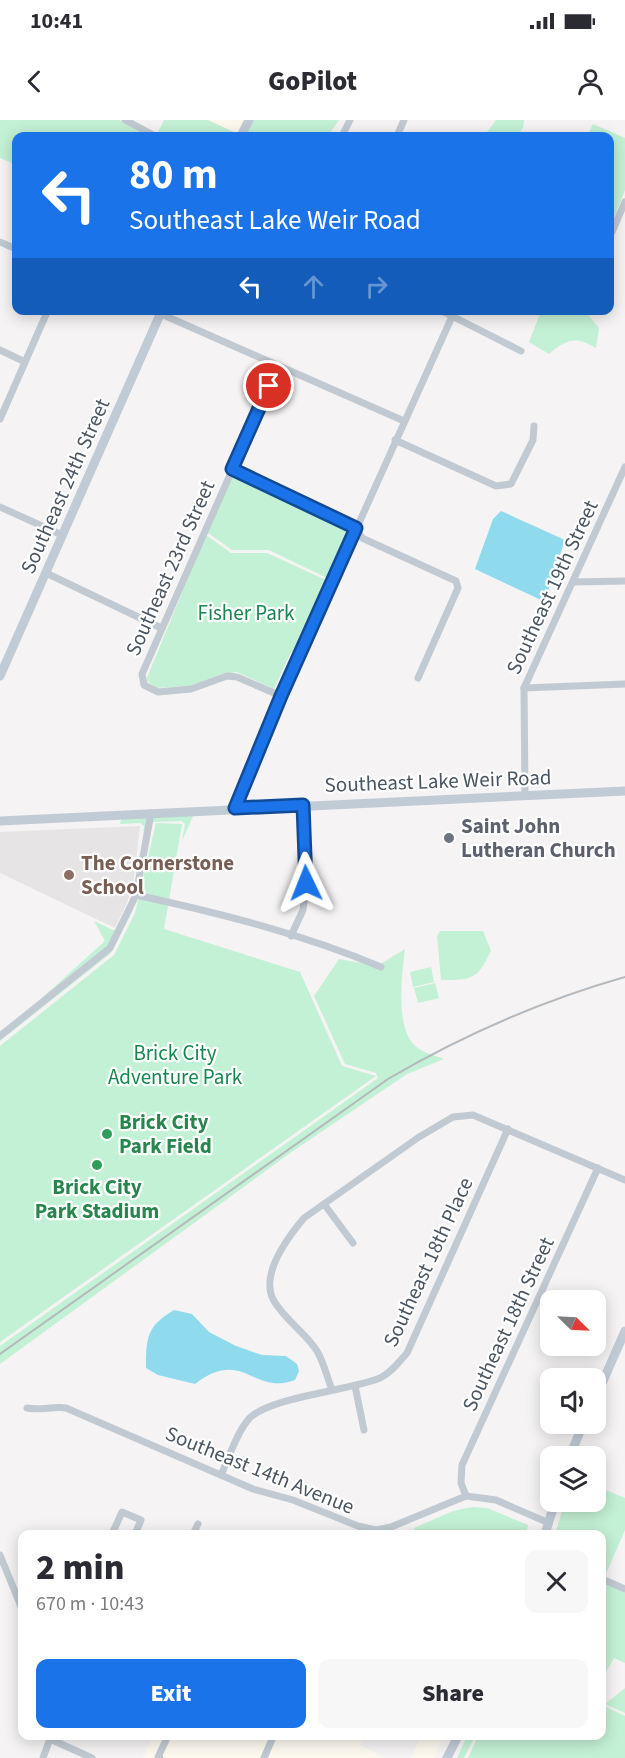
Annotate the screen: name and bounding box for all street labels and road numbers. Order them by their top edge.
street label: Southeast 24th Street [13,394,117,578]
street label: Southeast 23rd Street [118,475,222,661]
street label: Southeast 19th Street [498,495,606,679]
street label: Southeast Lake Weir Road [324,762,552,800]
street label: Southeast 18th Place [376,1172,480,1352]
street label: Southeast 18th Street [454,1232,562,1416]
street label: Southeast 14th Avenue [161,1418,359,1522]

